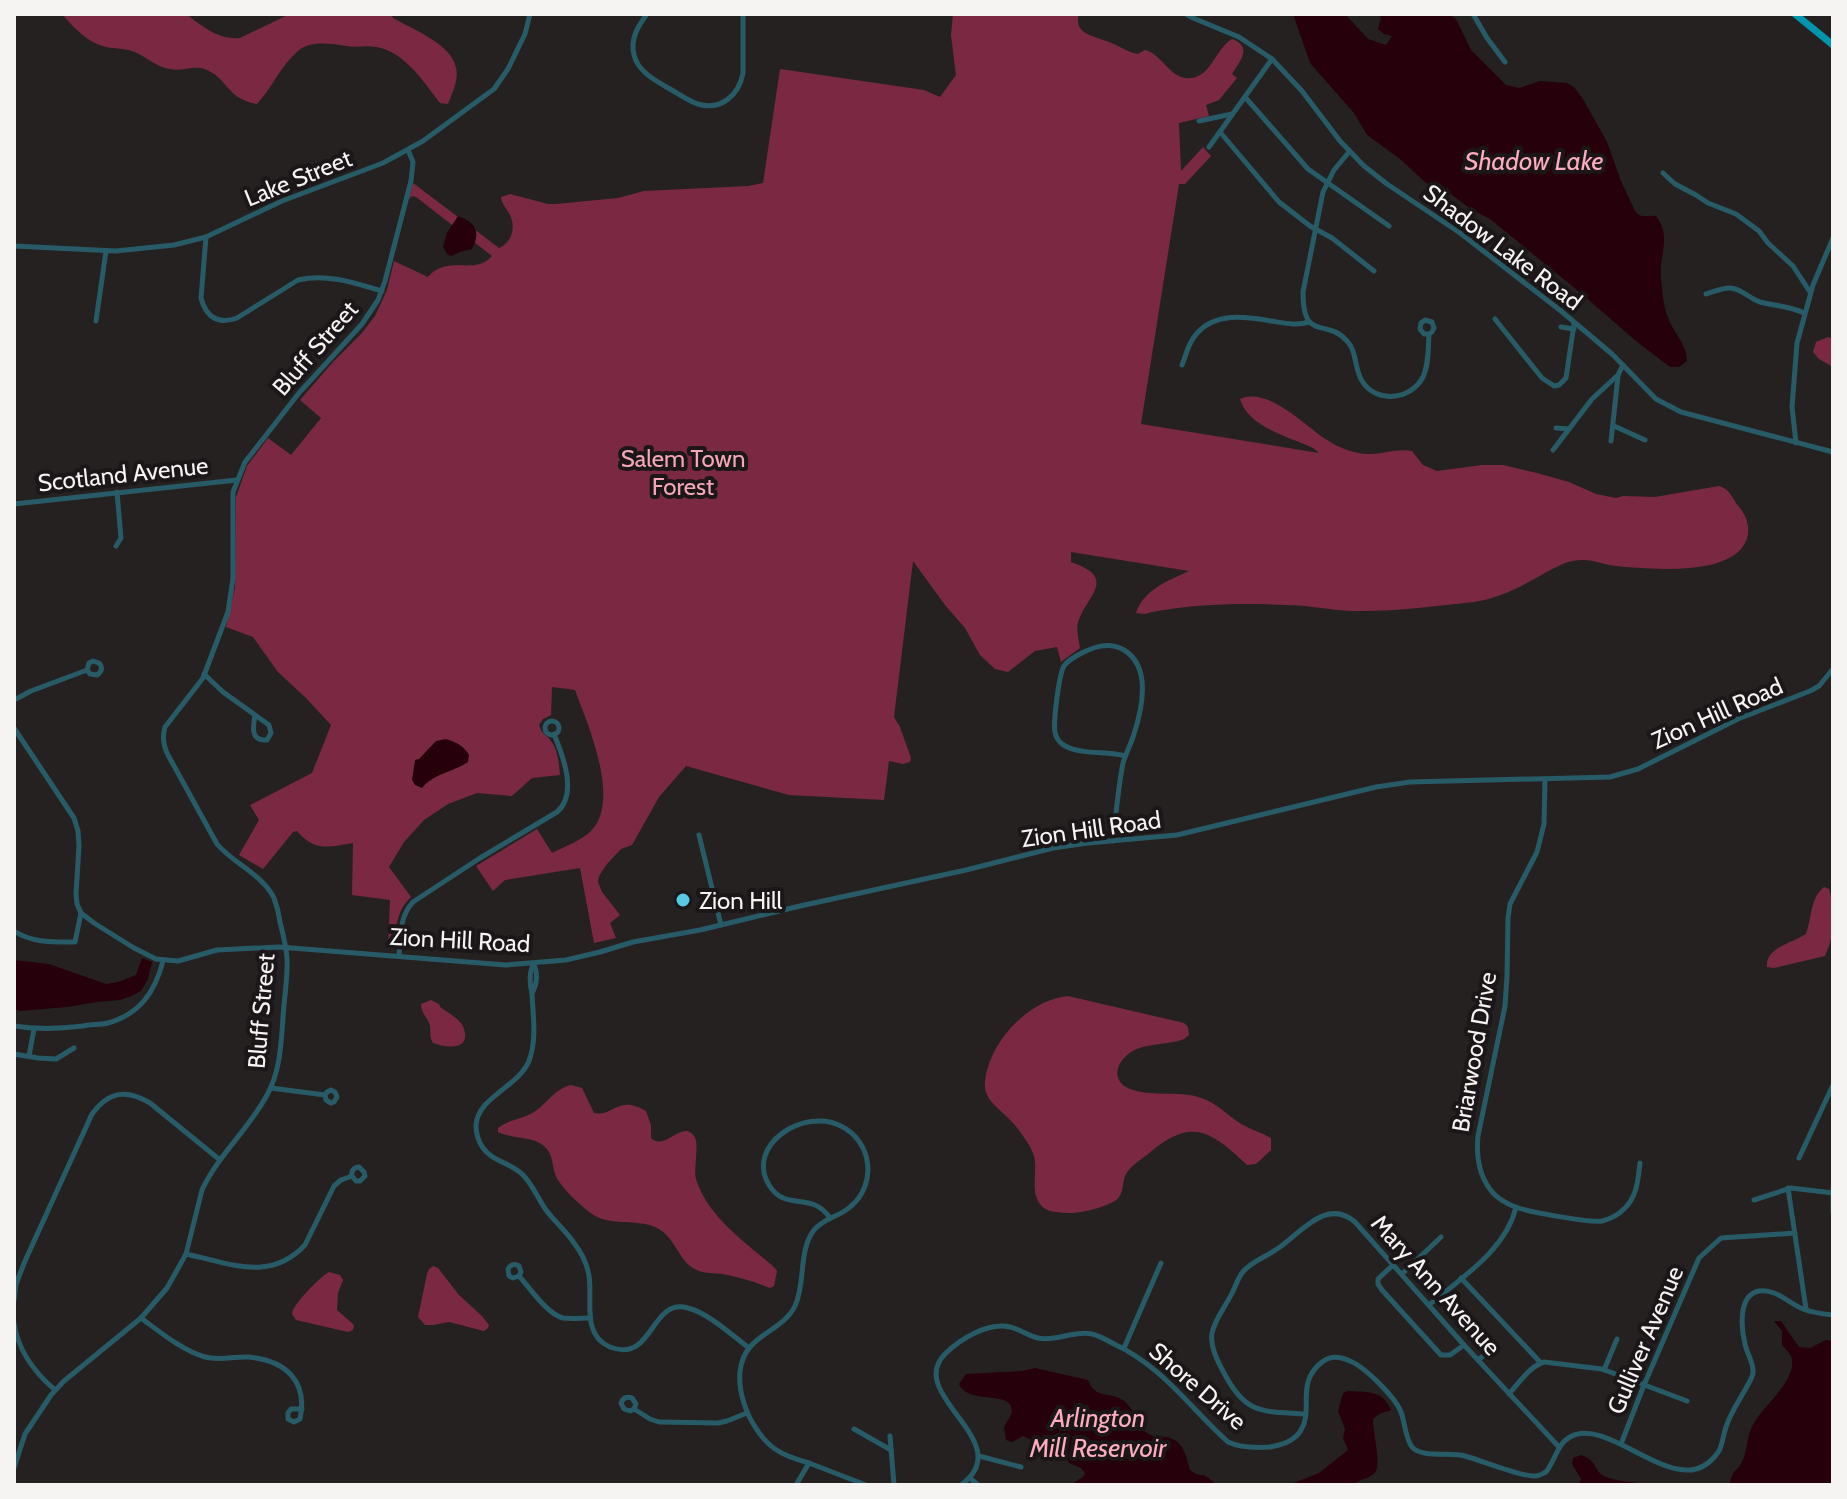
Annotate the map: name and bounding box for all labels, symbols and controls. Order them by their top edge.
street label: Lake Street [240,143,356,213]
water label: Shadow Lake [1464,145,1604,177]
street label: Shadow Lake Road [1418,178,1588,316]
street label: Bluff Street [266,295,364,401]
park label: Salem Town Forest [621,444,745,501]
street label: Scotland Avenue [36,451,210,497]
street label: Zion Hill Road [1647,671,1787,755]
street label: Zion Hill Road [1019,805,1163,853]
place label: Zion Hill [699,886,783,915]
marker: Zion Hill [674,891,692,909]
street label: Zion Hill Road [389,922,531,958]
street label: Bluff Street [242,952,280,1070]
street label: Briarwood Drive [1446,970,1502,1134]
street label: Mary Ann Avenue [1365,1209,1507,1361]
street label: Gulliver Avenue [1601,1262,1689,1418]
street label: Shore Drive [1144,1336,1252,1436]
water label: Arlington Mill Reservoir [1029,1402,1167,1464]

